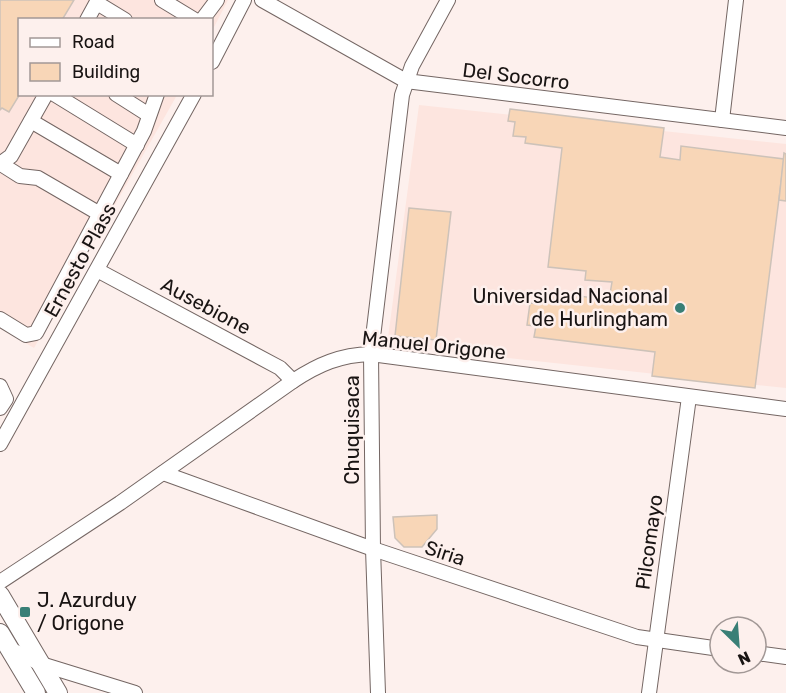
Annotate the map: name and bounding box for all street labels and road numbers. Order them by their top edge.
street label: Del Socorro [461,58,571,94]
street label: Ernesto Plass [39,199,121,321]
street label: Ausebione [157,272,255,340]
street label: Manuel Origone [361,325,507,365]
street label: Chuquisaca [340,375,364,485]
street label: Pilcomayo [630,493,668,591]
street label: Siria [422,535,468,571]

